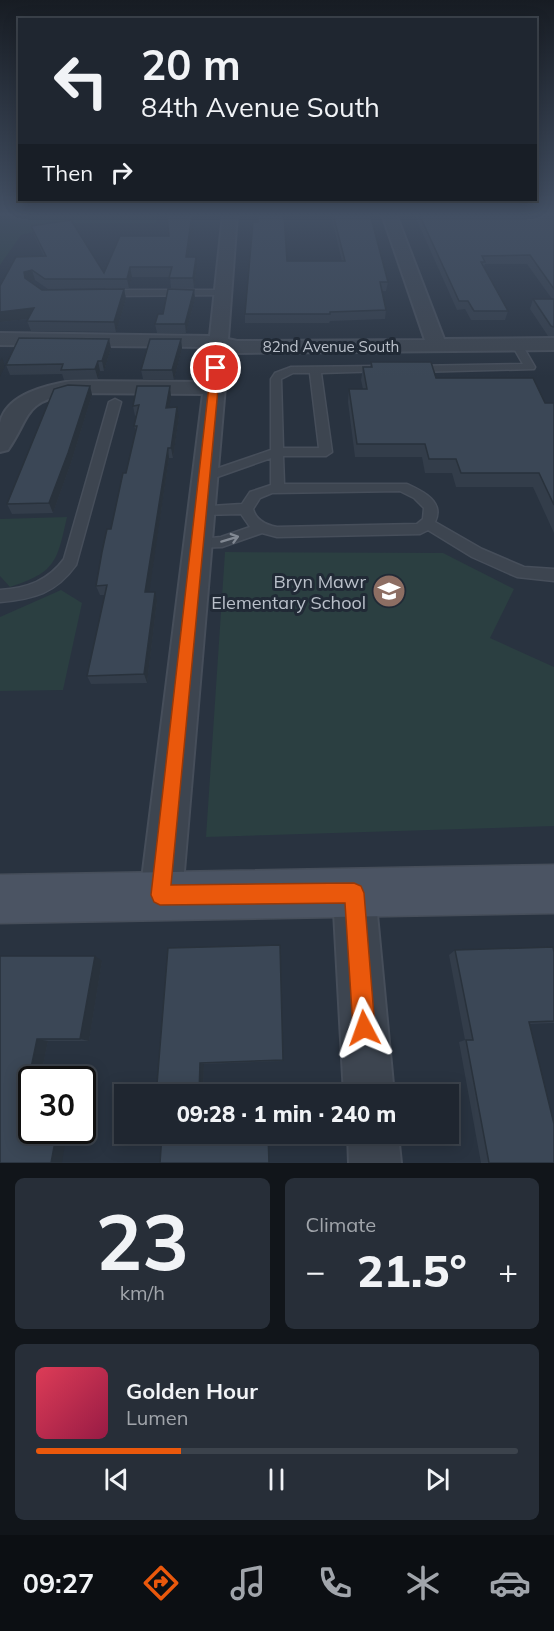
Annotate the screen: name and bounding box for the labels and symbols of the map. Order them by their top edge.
street label: 82nd Avenue South [263,337,399,356]
pin [190,342,241,393]
one-way arrow [220,533,239,544]
place label: Bryn Mawr Elementary School [211,570,366,614]
school or university icon: Bryn Mawr Elementary School [371,573,407,609]
position arrow [332,996,396,1060]
speed limit sign: 30 [18,1066,96,1144]

